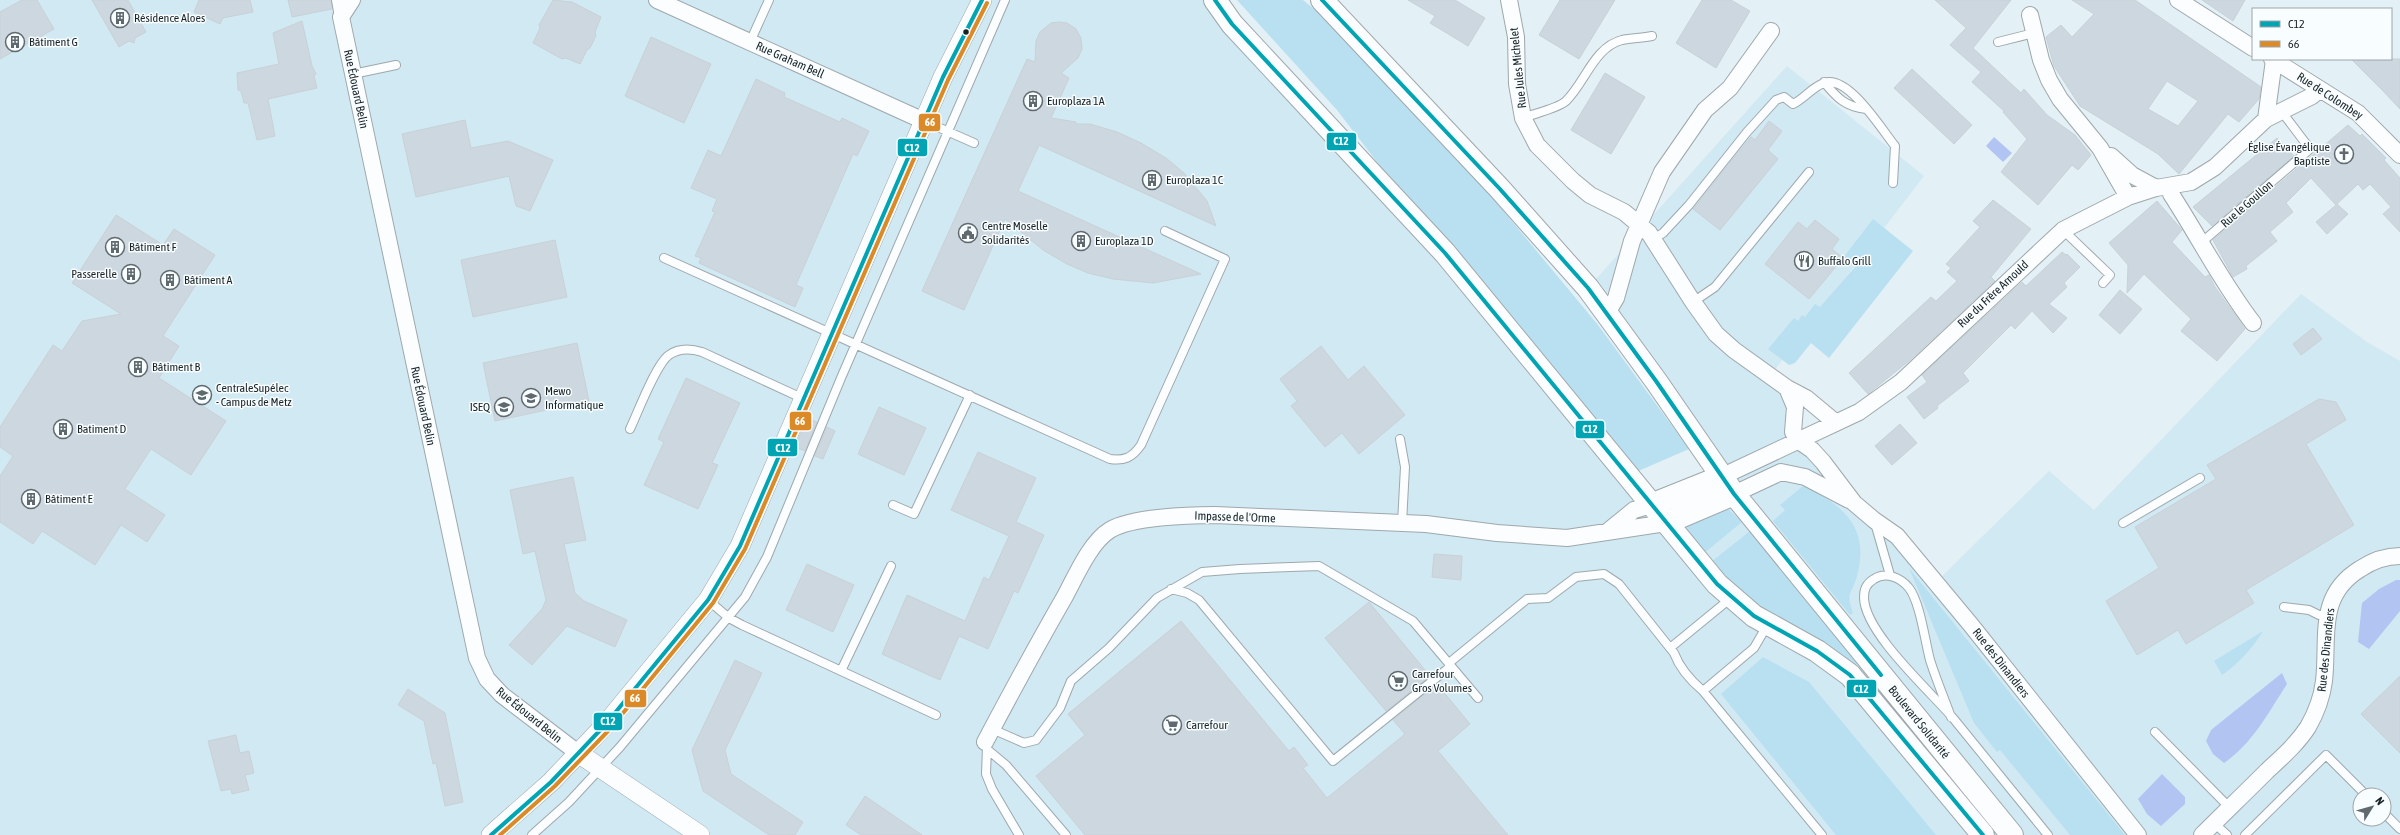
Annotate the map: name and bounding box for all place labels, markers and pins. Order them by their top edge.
building icon: Résidence Aloes [109,7,131,29]
place label: Résidence Aloes [134,11,205,25]
unlabelled marker [961,27,971,37]
building icon: Bâtiment G [4,31,26,53]
place label: Bâtiment G [29,35,78,49]
building icon: Europlaza 1A [1022,90,1044,112]
place label: Europlaza 1A [1047,94,1105,108]
place label: Église Évangélique Baptiste [2248,140,2330,168]
church icon: Église Évangélique Baptiste [2333,143,2355,165]
building icon: Europlaza 1C [1141,169,1163,191]
place label: Europlaza 1C [1166,173,1224,187]
place label: Centre Moselle Solidarités [982,219,1048,247]
public building icon: Centre Moselle Solidarités [957,222,979,244]
building icon: Europlaza 1D [1070,230,1092,252]
place label: Europlaza 1D [1095,234,1154,248]
building icon: Bâtiment F [104,236,126,258]
place label: Bâtiment F [129,240,176,254]
restaurant icon: Buffalo Grill [1793,250,1815,272]
place label: Buffalo Grill [1818,254,1872,268]
building icon: Passerelle [120,263,142,285]
place label: Passerelle [71,267,117,281]
building icon: Bâtiment A [159,269,181,291]
place label: Bâtiment A [184,273,232,287]
building icon: Bâtiment B [127,356,149,378]
place label: Bâtiment B [152,360,200,374]
place label: CentraleSupélec - Campus de Metz [216,381,292,409]
school or university icon: CentraleSupélec - Campus de Metz [191,384,213,406]
place label: Mewo Informatique [545,384,604,412]
school or university icon: Mewo Informatique [520,387,542,409]
school or university icon: ISEQ [493,396,515,418]
place label: ISEQ [470,400,491,414]
building icon: Batiment D [52,418,74,440]
place label: Batiment D [77,422,126,436]
building icon: Bâtiment E [20,488,42,510]
place label: Bâtiment E [45,492,93,506]
place label: Carrefour Gros Volumes [1412,667,1472,695]
supermarket icon: Carrefour Gros Volumes [1387,670,1409,692]
supermarket icon: Carrefour [1161,714,1183,736]
place label: Carrefour [1186,718,1228,732]

